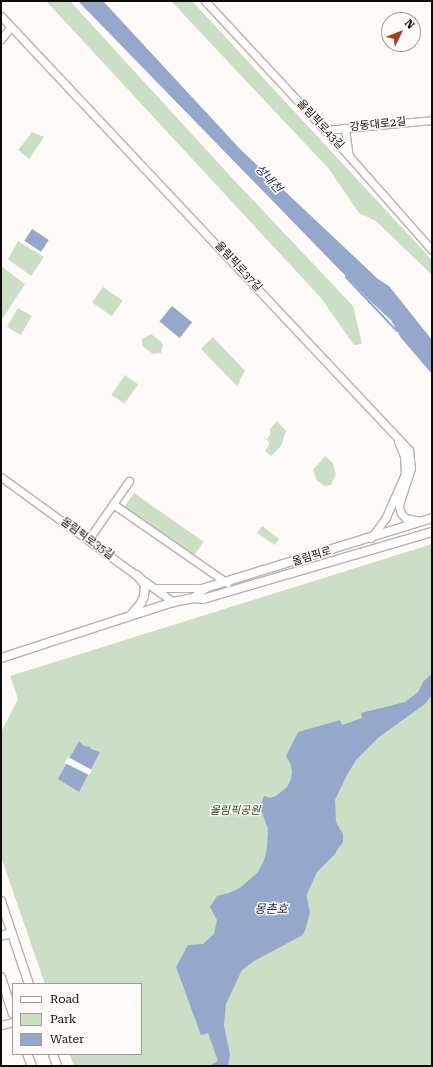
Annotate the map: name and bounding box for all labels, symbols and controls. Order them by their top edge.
north arrow [381,12,421,52]
text: N [402,17,417,32]
street label: 올림픽로43길 [294,97,346,153]
street label: 강동대로2길 [349,115,407,135]
water label: 성내천 [251,162,285,196]
street label: 올림픽로37길 [212,239,264,295]
street label: 올림픽로35길 [58,515,116,563]
street label: 올림픽로 [291,545,333,569]
park label: 올림픽공원 [210,804,260,818]
water label: 몽촌호 [254,903,288,917]
legend [12,983,142,1055]
text: Road [50,992,79,1006]
text: Park [50,1012,76,1026]
text: Water [50,1032,84,1046]

